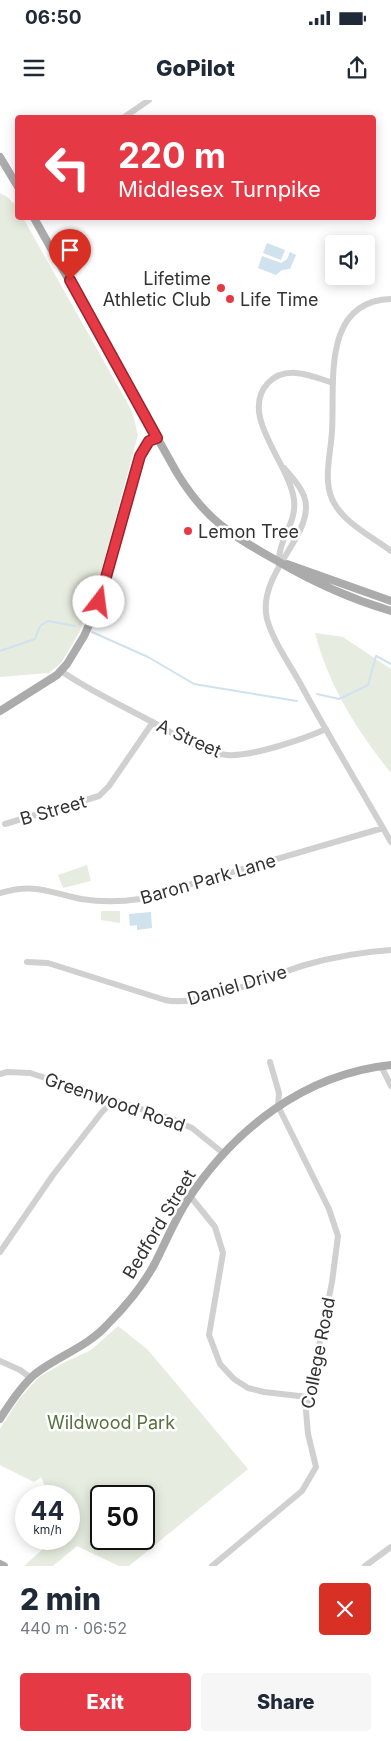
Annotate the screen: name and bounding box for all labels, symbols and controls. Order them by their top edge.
text: 06:50 [25,6,81,29]
icon: menu [20,54,48,82]
icon: share [343,54,371,82]
text: GoPilot [156,55,235,81]
text: 220 m [118,134,226,176]
icon: left [35,135,100,200]
text: Middlesex Turnpike [118,176,321,202]
pin [49,229,91,280]
map controls [325,235,375,285]
button: sound [325,235,375,285]
icon: arrive [56,236,84,264]
place label: Lifetime Athletic Club [103,268,211,310]
marker: Lifetime Athletic Club [215,282,227,294]
place label: Life Time [240,289,318,310]
marker: Life Time [224,293,236,305]
place label: Lemon Tree [198,521,299,542]
marker: Lemon Tree [182,525,194,537]
position arrow [72,575,124,627]
street label: A Street [154,715,225,762]
street label: B Street [18,791,89,829]
street label: Baron Park Lane [138,850,278,908]
street label: Daniel Drive [185,961,289,1009]
street label: Greenwood Road [42,1068,188,1136]
street label: Bedford Street [118,1166,200,1282]
street label: College Road [297,1295,339,1411]
park label: Wildwood Park [47,1412,175,1433]
speed limit sign: 50 [90,1485,155,1550]
text: 44 [31,1496,64,1526]
text: km/h [33,1522,62,1537]
text: 2 min [20,1581,101,1617]
button: close [319,1583,371,1635]
text: 440 m · 06:52 [20,1618,127,1638]
button: Exit [20,1673,191,1731]
button: Share [201,1673,371,1731]

